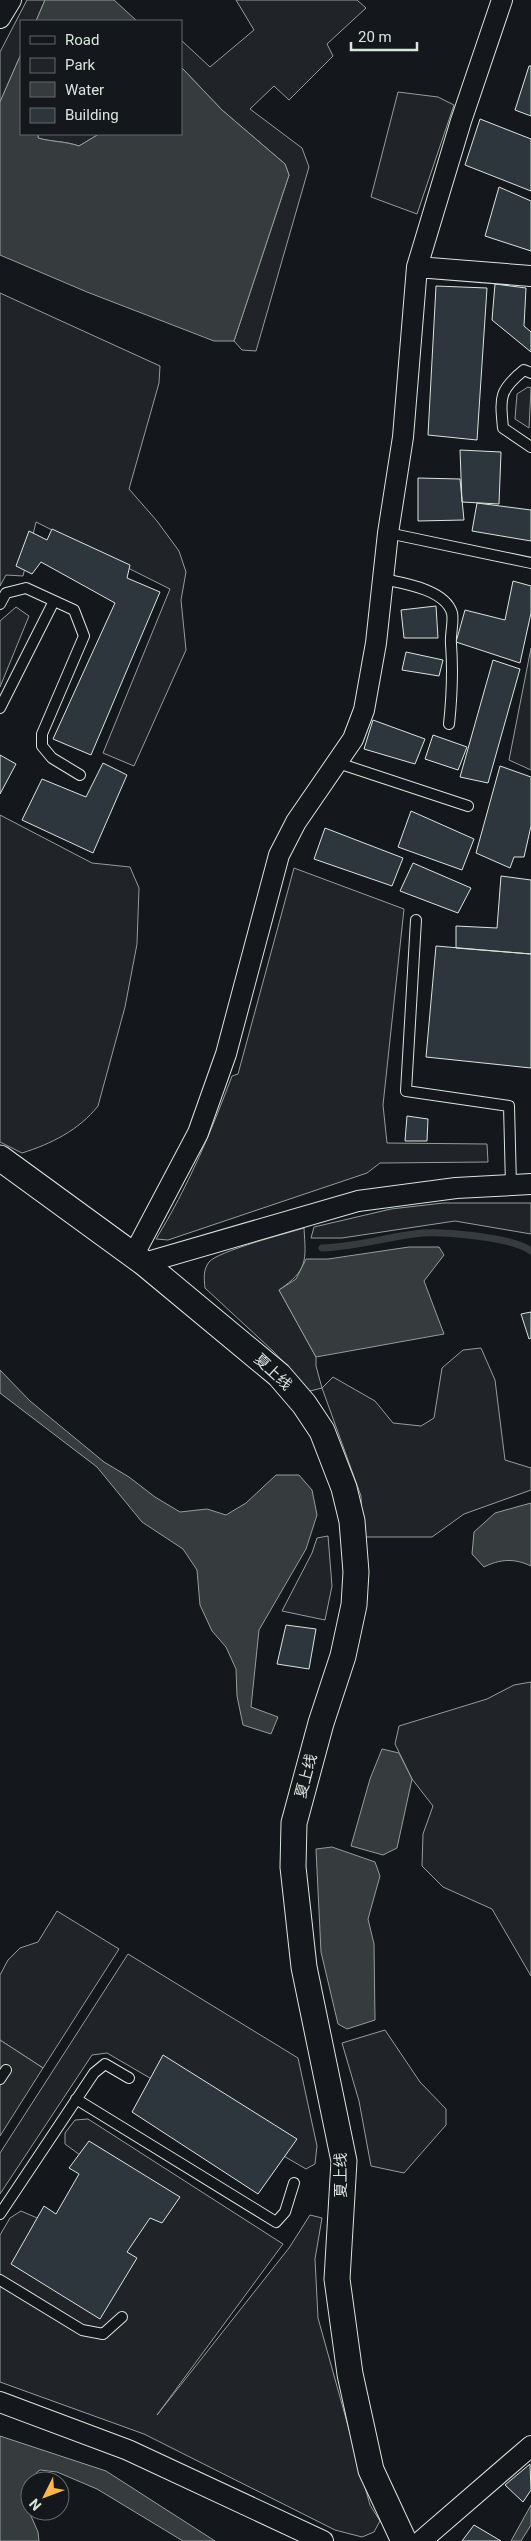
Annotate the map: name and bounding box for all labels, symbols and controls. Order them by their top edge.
legend [20,20,182,135]
scale bar [351,20,417,52]
text: 20 m [358,28,392,46]
text: Road [65,31,99,49]
text: Park [65,56,96,74]
text: Water [65,81,104,99]
text: Building [65,106,119,124]
street label: 夏上线 [250,1350,296,1394]
street label: 夏上线 [291,1752,321,1800]
street label: 夏上线 [332,2152,350,2198]
north arrow [20,2471,70,2521]
text: N [26,2496,45,2514]

